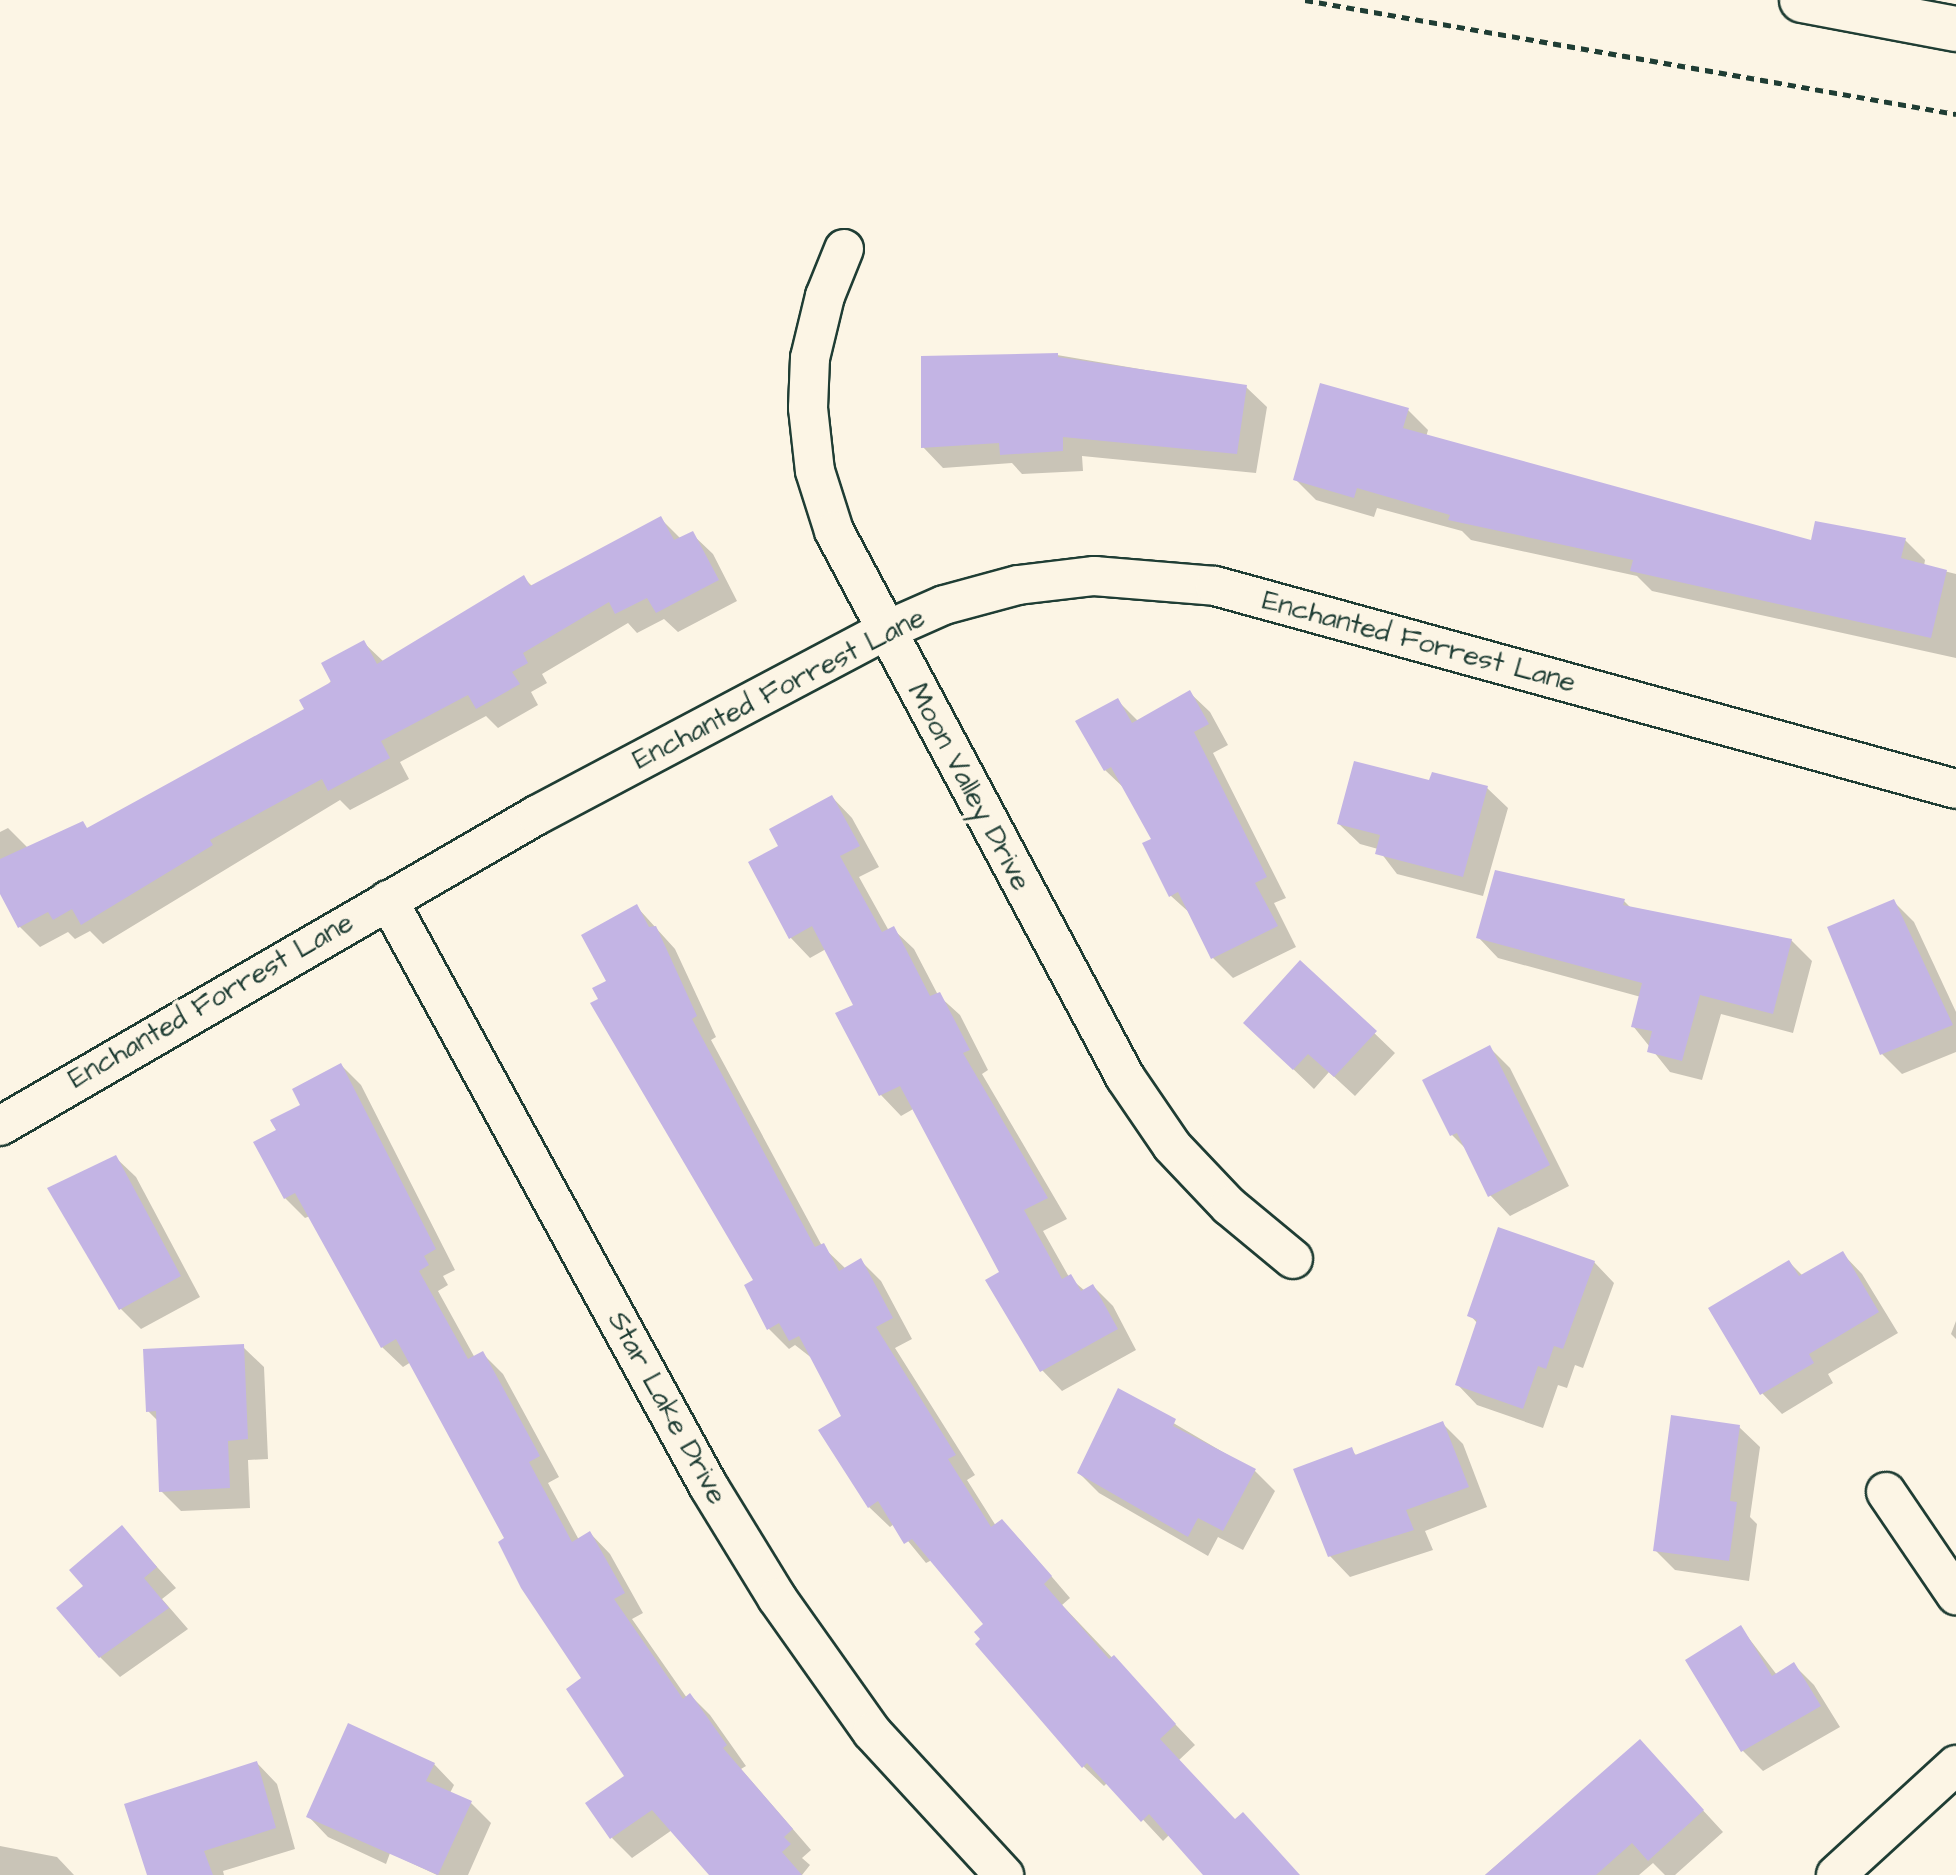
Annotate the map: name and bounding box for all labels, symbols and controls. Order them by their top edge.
street label: Enchanted Forrest Lane [1259,584,1579,700]
street label: Enchanted Forrest Lane [627,601,931,777]
street label: Moon Valley Drive [900,678,1038,896]
street label: Enchanted Forrest Lane [63,906,359,1096]
street label: Star Lake Drive [600,1306,734,1510]

